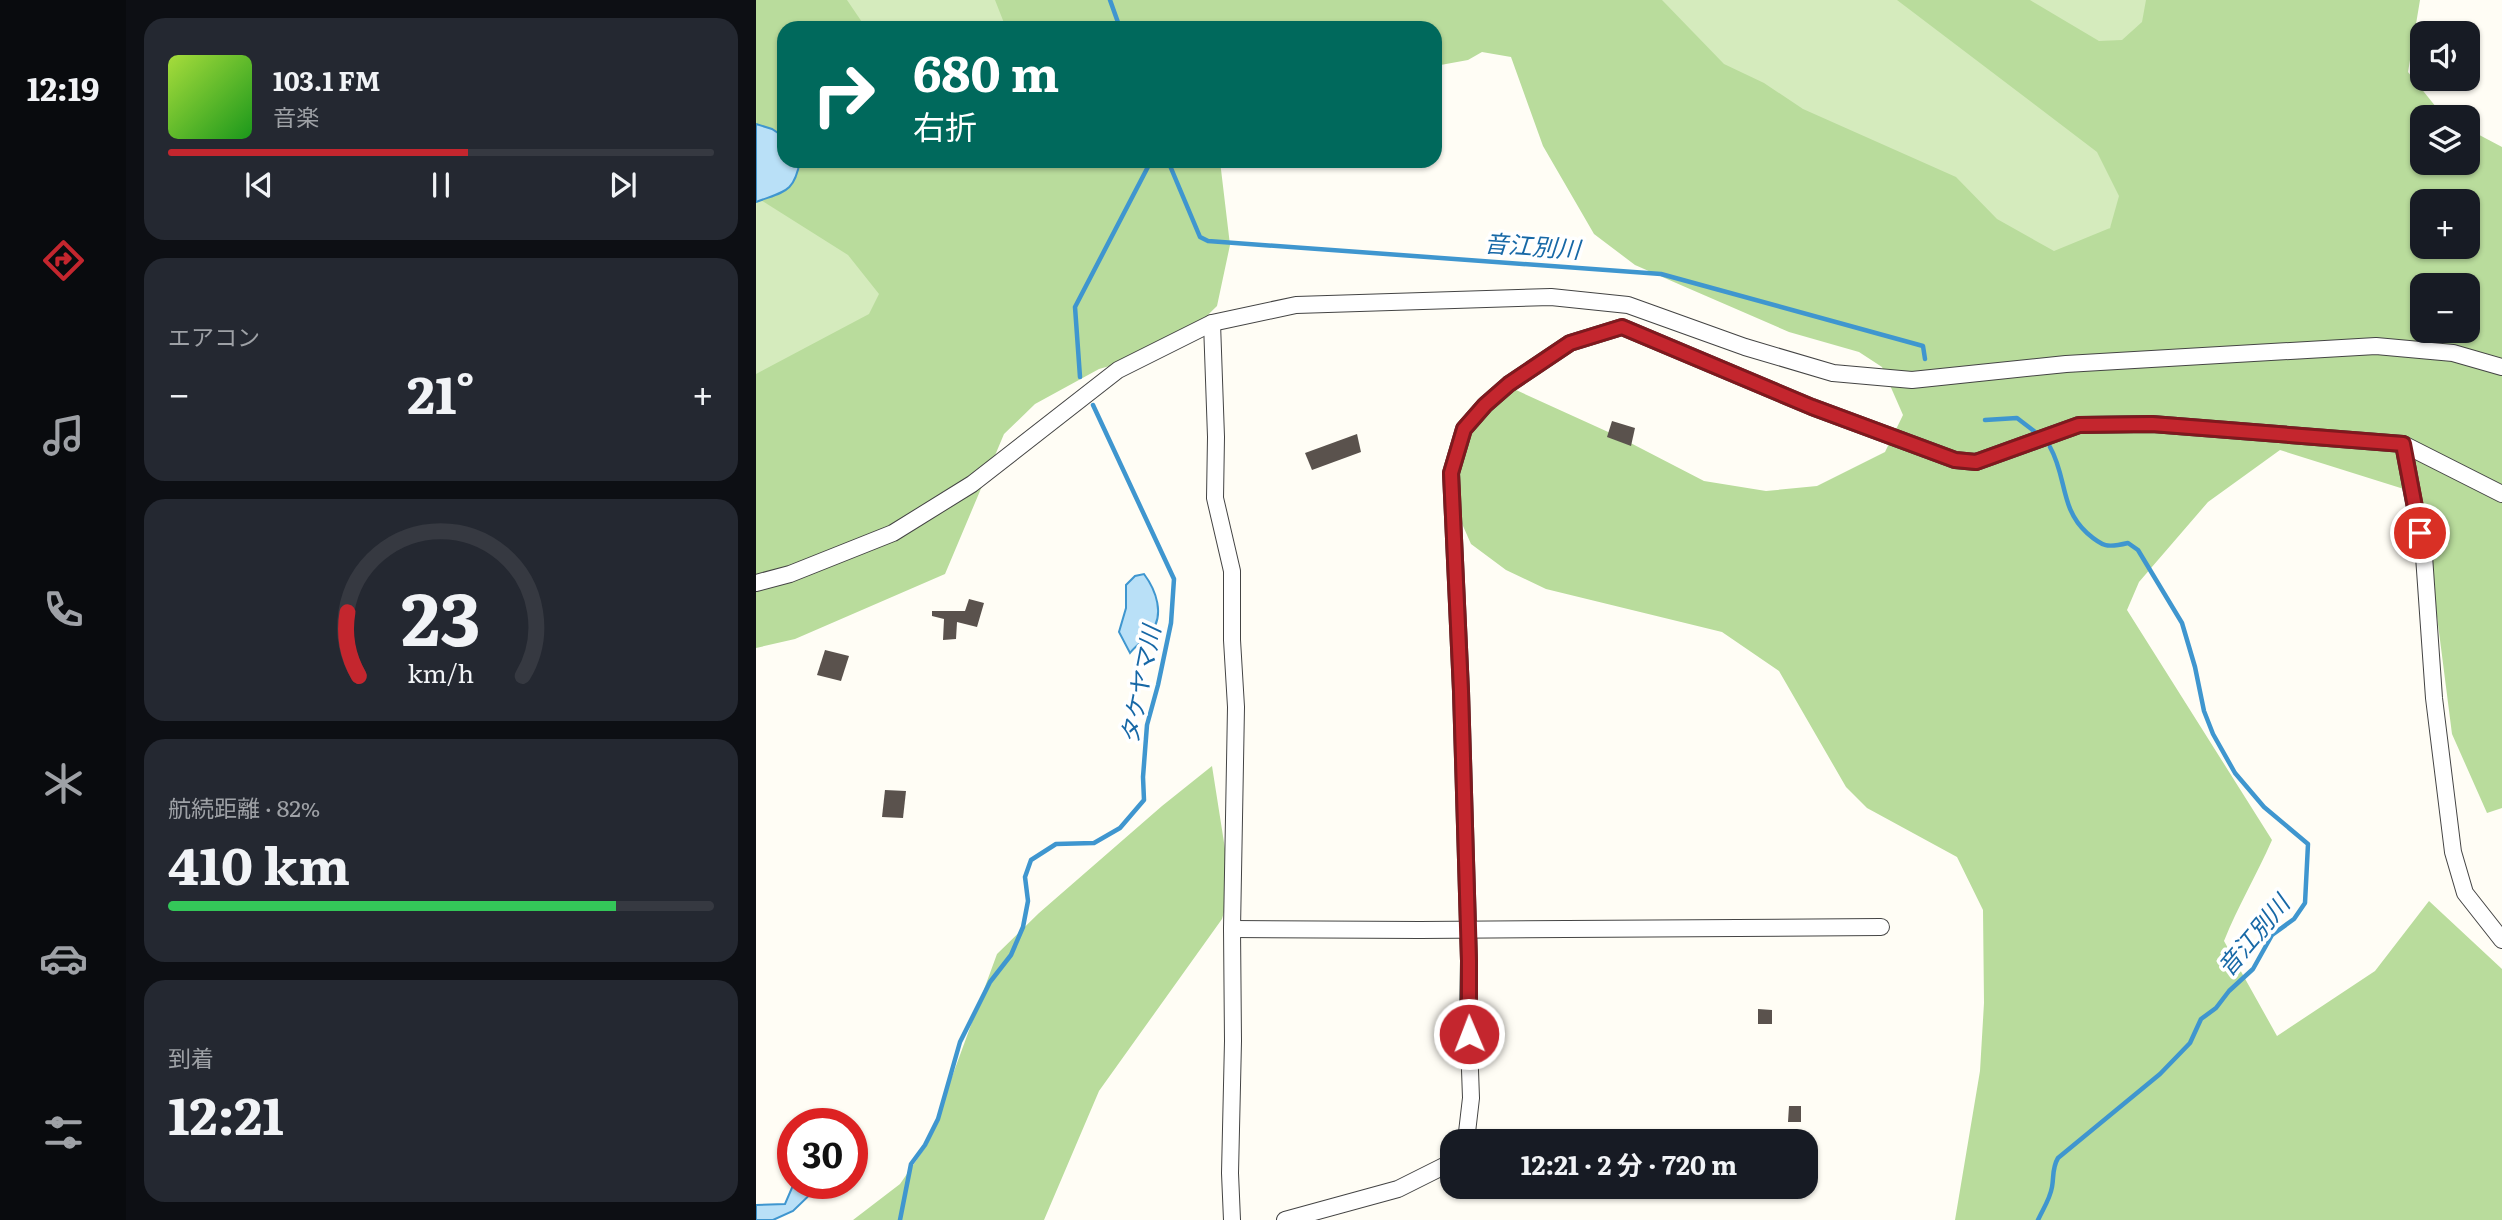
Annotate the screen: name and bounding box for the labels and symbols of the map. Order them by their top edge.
water label: 音江別川 [1483,224,1584,266]
pin [2390,503,2450,563]
water label: タケヤマ川 [1110,619,1168,747]
water label: 音江別川 [2208,884,2298,982]
position arrow [1432,997,1506,1071]
speed limit sign: 30 [777,1108,868,1199]

